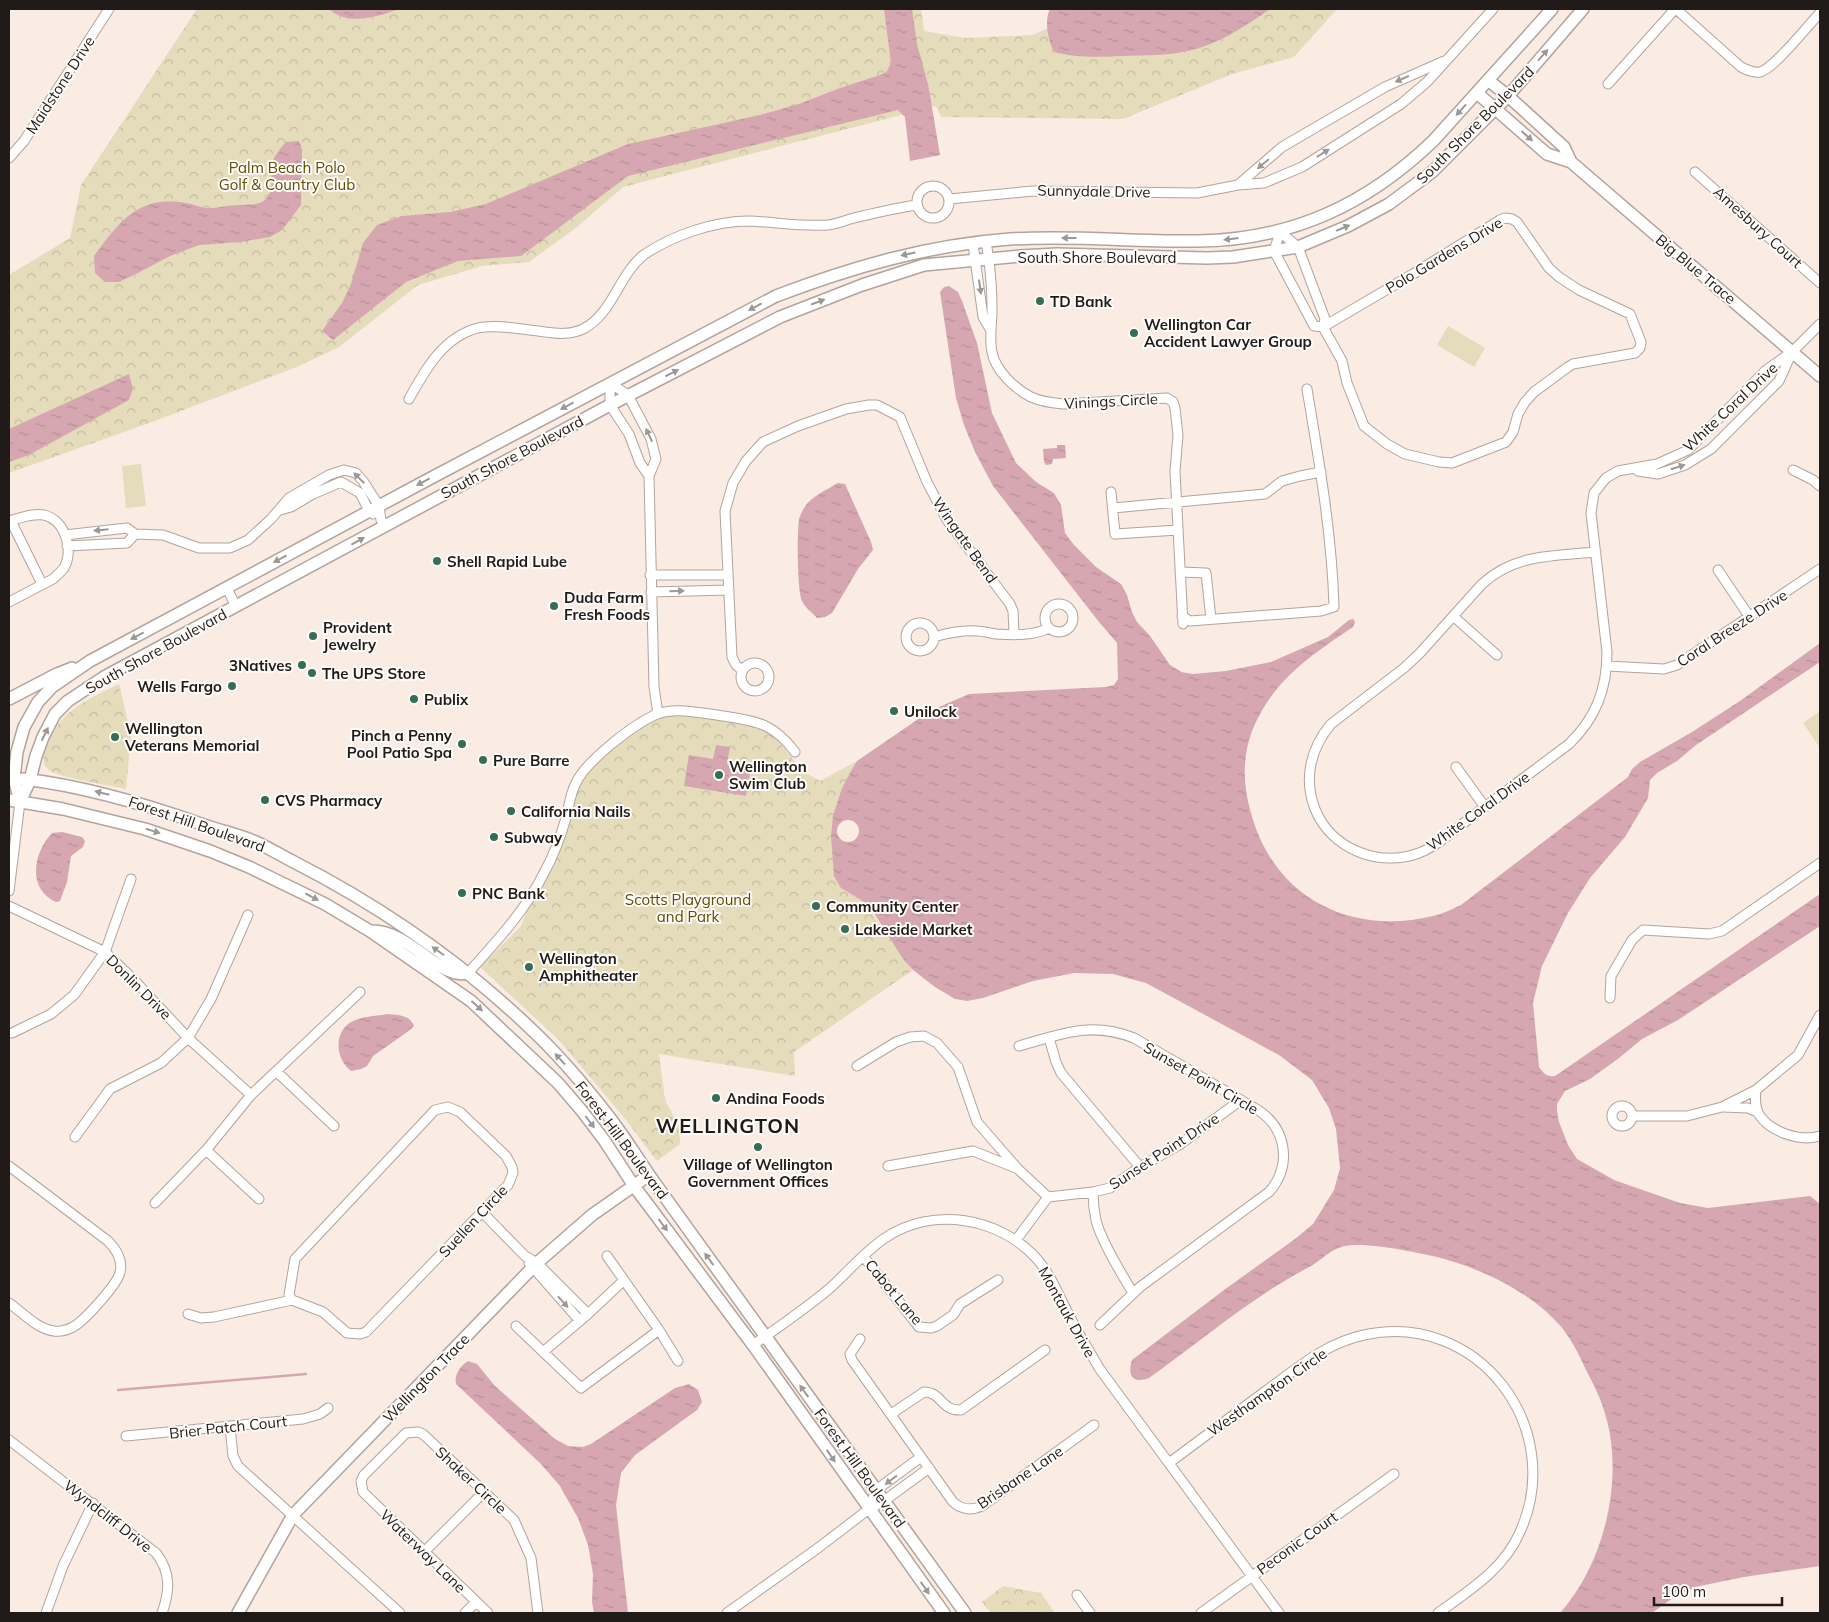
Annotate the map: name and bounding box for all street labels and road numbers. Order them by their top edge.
street label: Maidstone Drive [21,33,99,137]
street label: South Shore Boulevard [1412,62,1538,188]
street label: Sunnydale Drive [1037,181,1151,201]
street label: Amesbury Court [1710,182,1806,272]
street label: Polo Gardens Drive [1382,213,1506,297]
street label: Big Blue Trace [1652,230,1740,308]
street label: South Shore Boulevard [1018,248,1176,267]
street label: White Coral Drive [1679,358,1781,456]
street label: Vinings Circle [1064,389,1158,413]
street label: South Shore Boulevard [437,411,587,503]
street label: Wingate Bend [928,493,1002,587]
street label: Coral Breeze Drive [1673,585,1791,671]
street label: South Shore Boulevard [82,604,230,698]
street label: White Coral Drive [1423,767,1533,855]
street label: Forest Hill Boulevard [126,792,268,856]
street label: Donlin Drive [102,950,176,1024]
street label: Sunset Point Circle [1140,1037,1262,1119]
street label: Forest Hill Boulevard [571,1077,673,1203]
street label: Sunset Point Drive [1105,1108,1223,1194]
street label: Suellen Circle [435,1181,511,1261]
street label: Cabot Lane [861,1255,927,1329]
street label: Montauk Drive [1034,1263,1100,1361]
street label: Wellington Trace [379,1329,473,1427]
street label: Westhampton Circle [1204,1344,1330,1440]
street label: Forest Hill Boulevard [810,1405,910,1531]
street label: Brier Patch Court [168,1411,288,1443]
street label: Brisbane Lane [973,1441,1067,1513]
street label: Shaker Circle [431,1442,511,1518]
street label: Wyndcliff Drive [60,1476,156,1556]
street label: Waterway Lane [376,1505,470,1597]
street label: Peconic Court [1253,1507,1341,1579]

